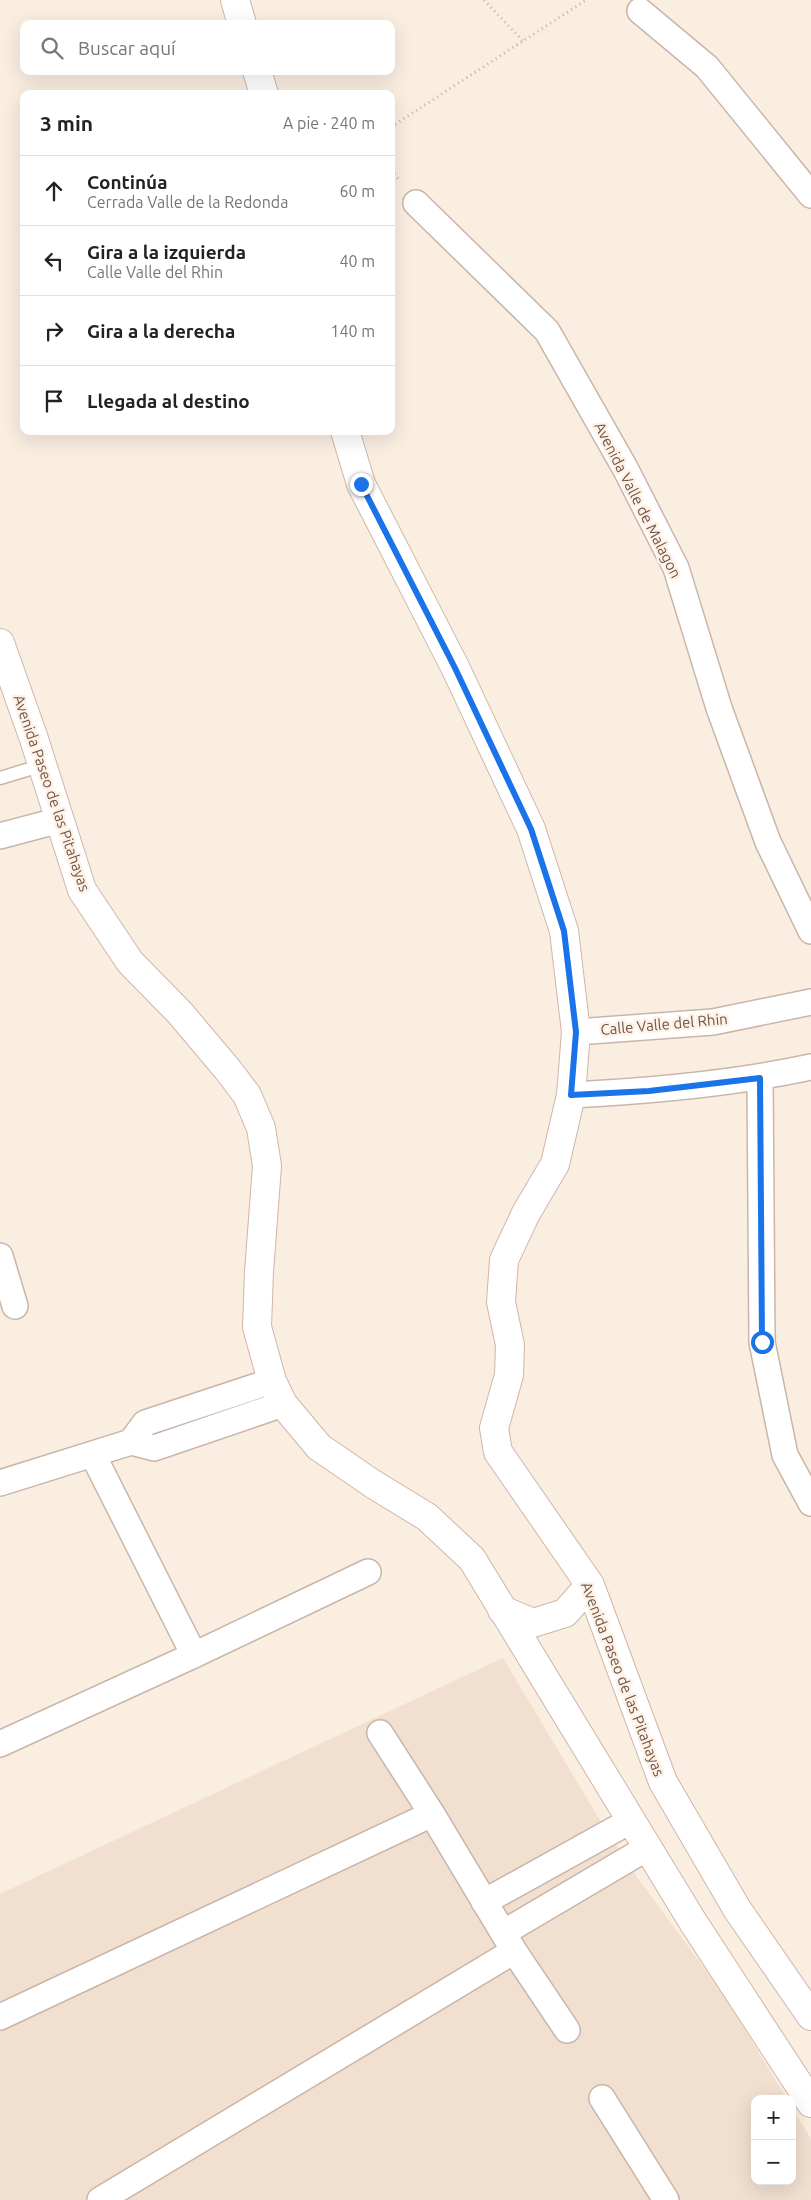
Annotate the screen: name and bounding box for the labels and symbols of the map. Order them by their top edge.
street label: Avenida Valle de Malagon [591,419,685,581]
route end [350,473,373,496]
street label: Avenida Paseo de las Pitahayas [10,692,94,894]
street label: Calle Valle del Rhin [600,1010,728,1038]
route start [751,1331,774,1354]
street label: Avenida Paseo de las Pitahayas [578,1579,668,1779]

